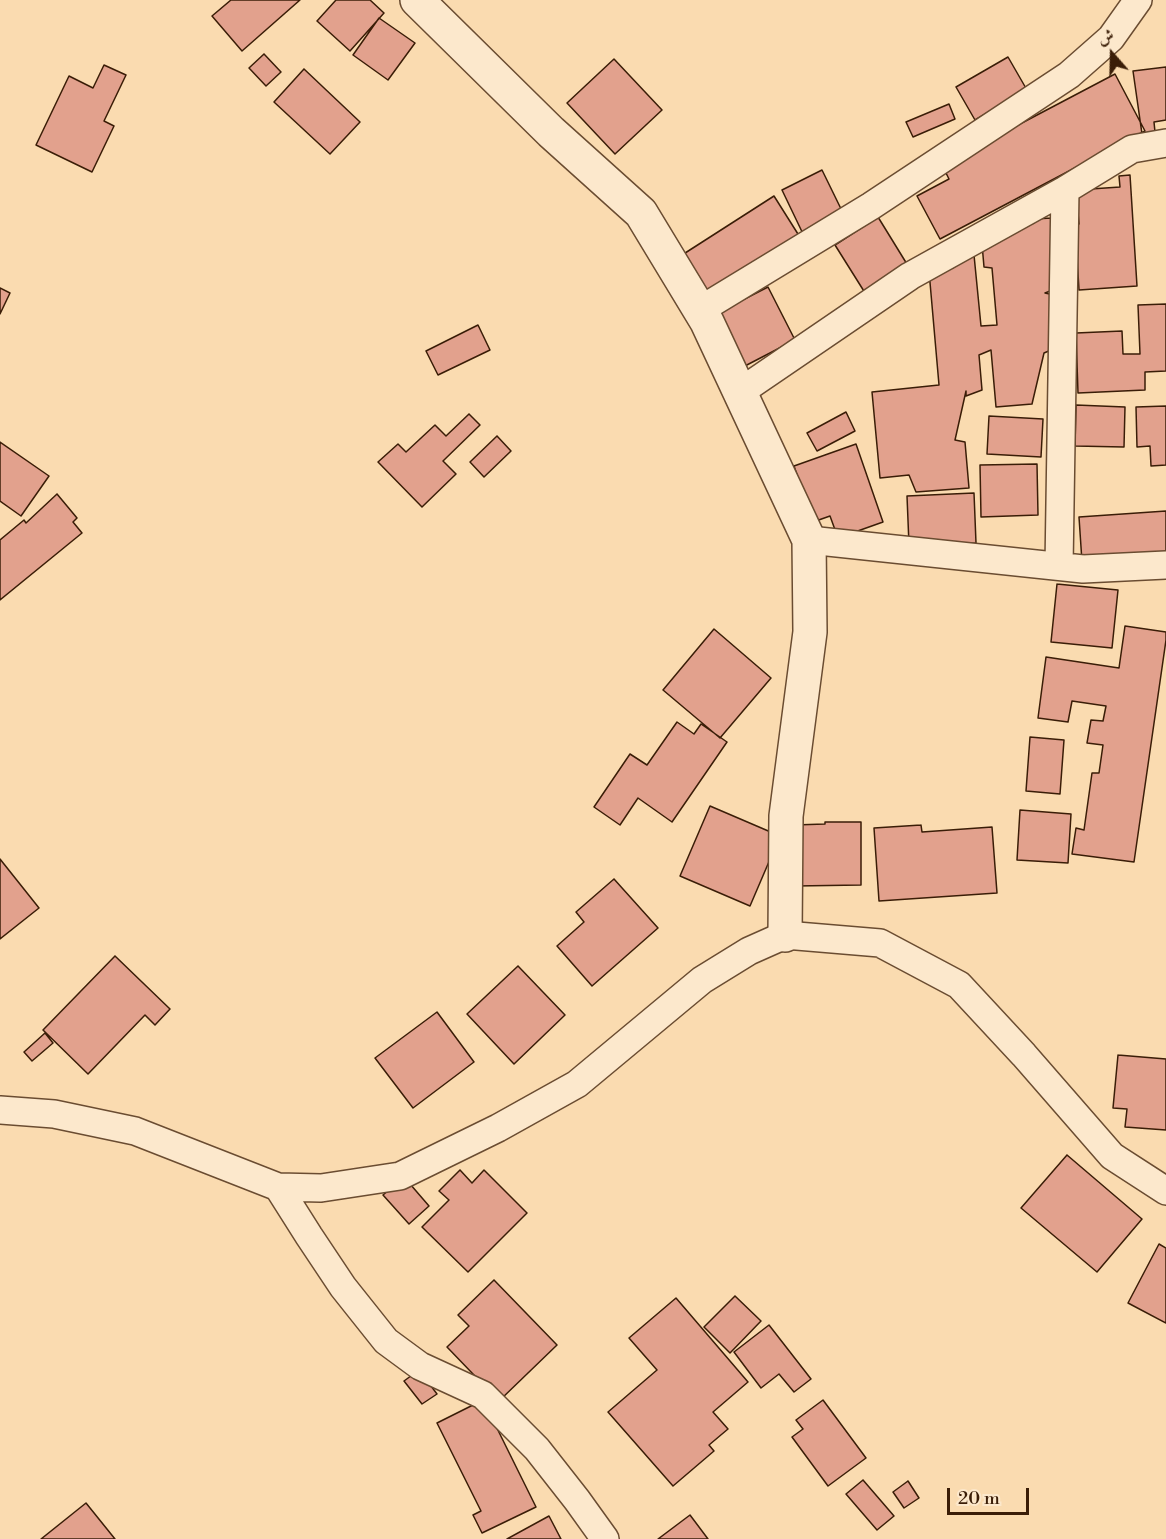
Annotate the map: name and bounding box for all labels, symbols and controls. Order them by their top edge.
north arrow [1082,24,1142,84]
text: ش [1095,25,1117,49]
scale bar [950,1476,1032,1514]
text: 20 m [958,1487,1000,1510]

